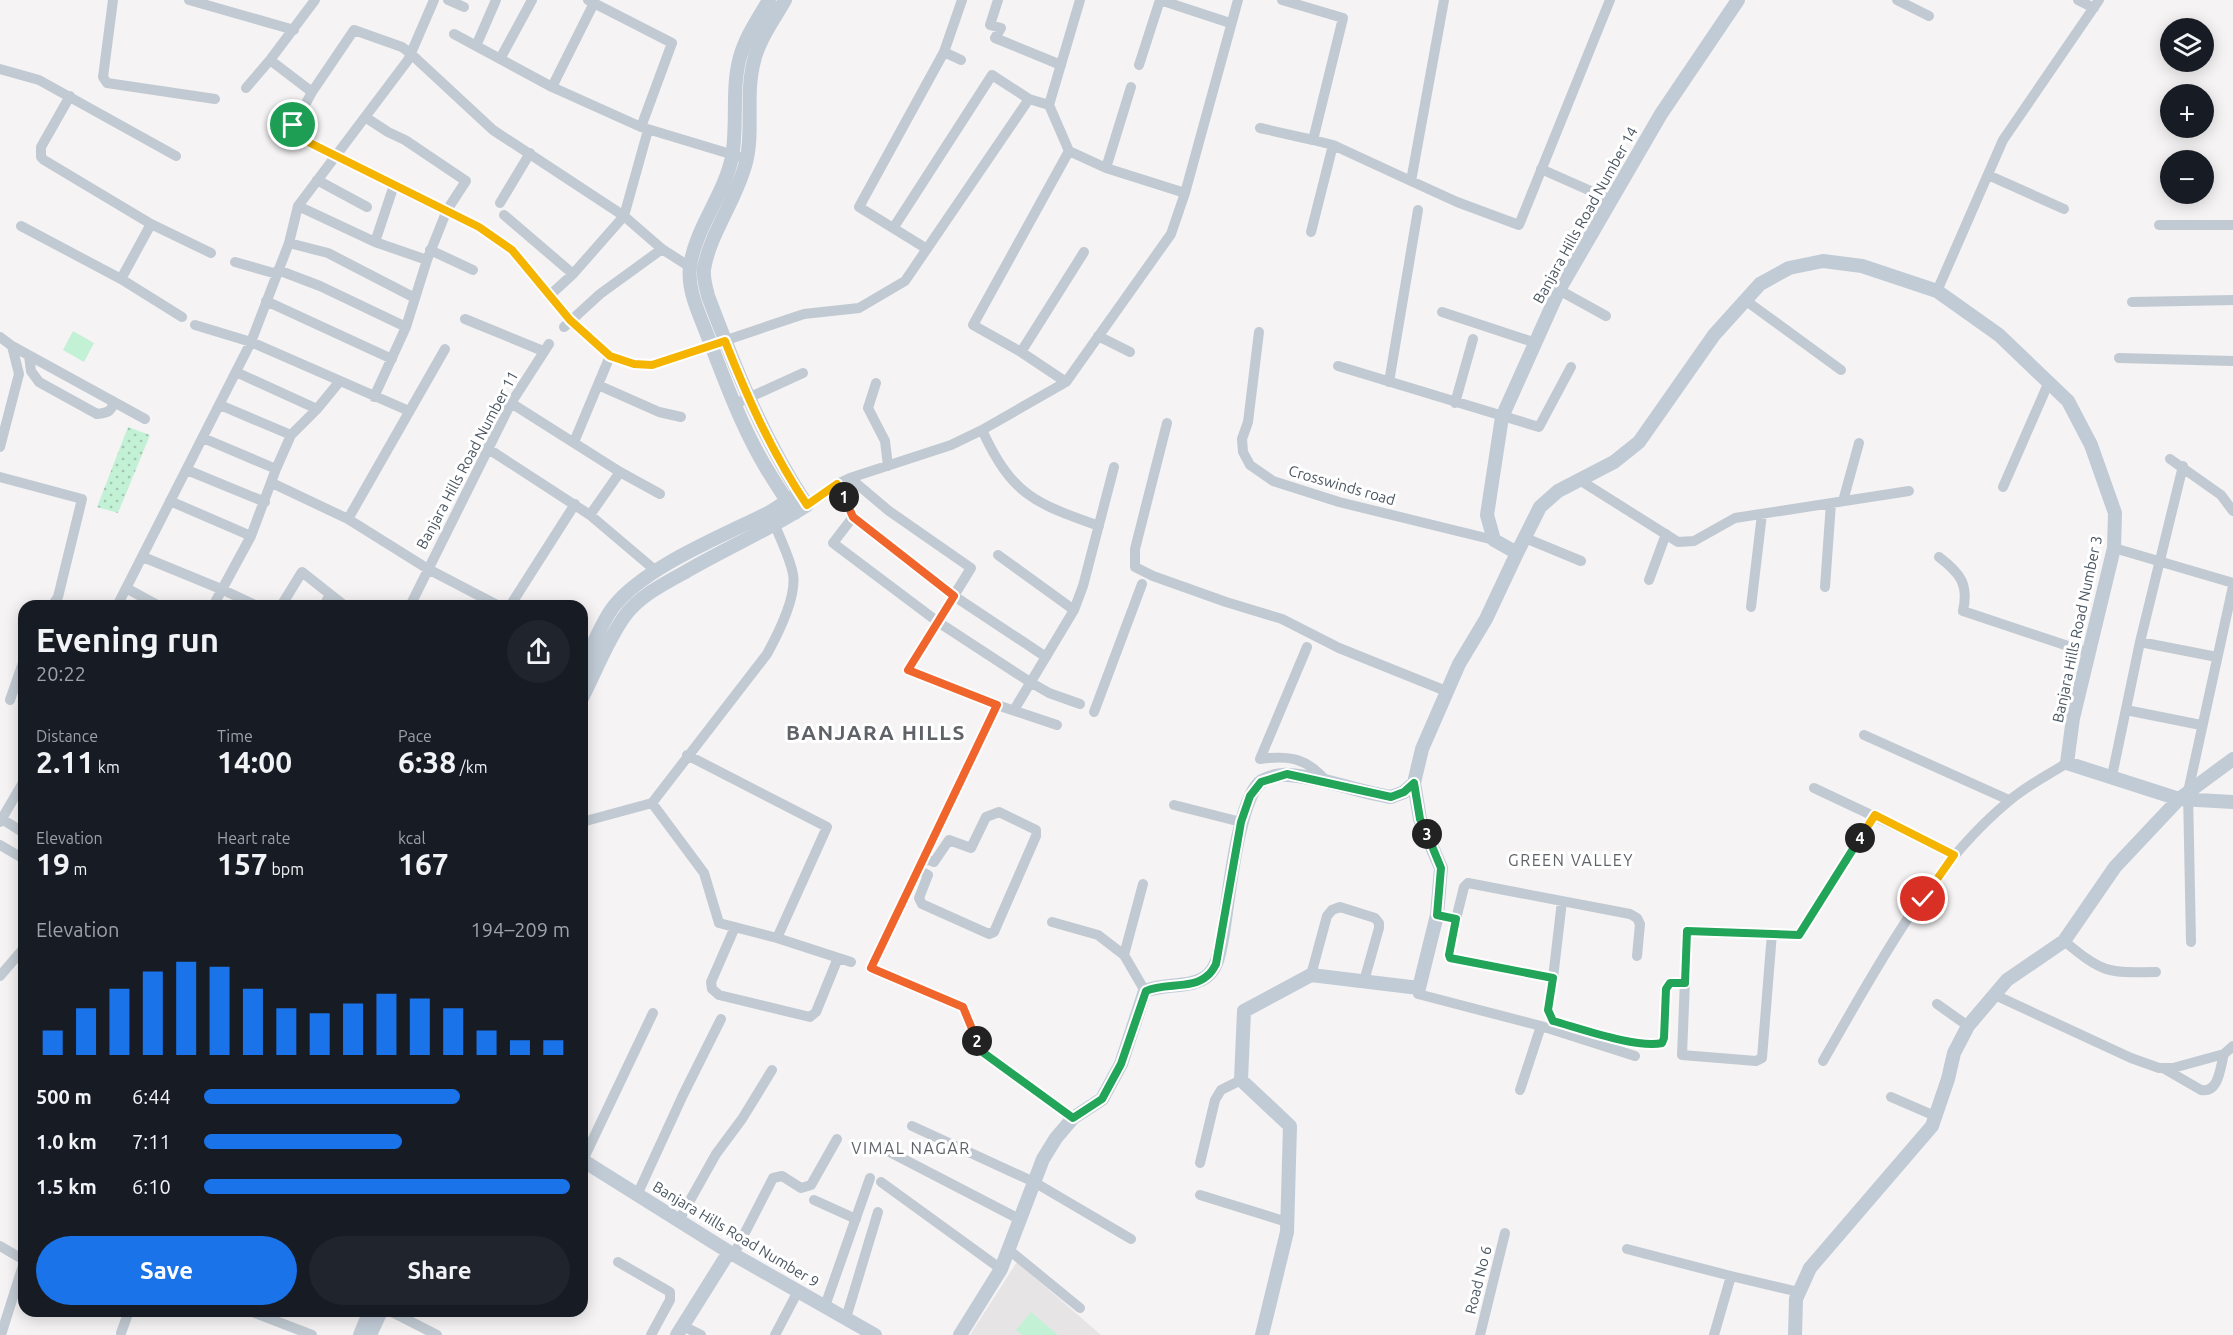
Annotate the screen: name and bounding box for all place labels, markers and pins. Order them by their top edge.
pin [267,99,318,150]
pin: 1 [829,482,859,512]
pin: 3 [1412,819,1442,849]
pin: 4 [1845,823,1875,853]
pin [1897,873,1948,924]
pin: 2 [962,1026,992,1056]

